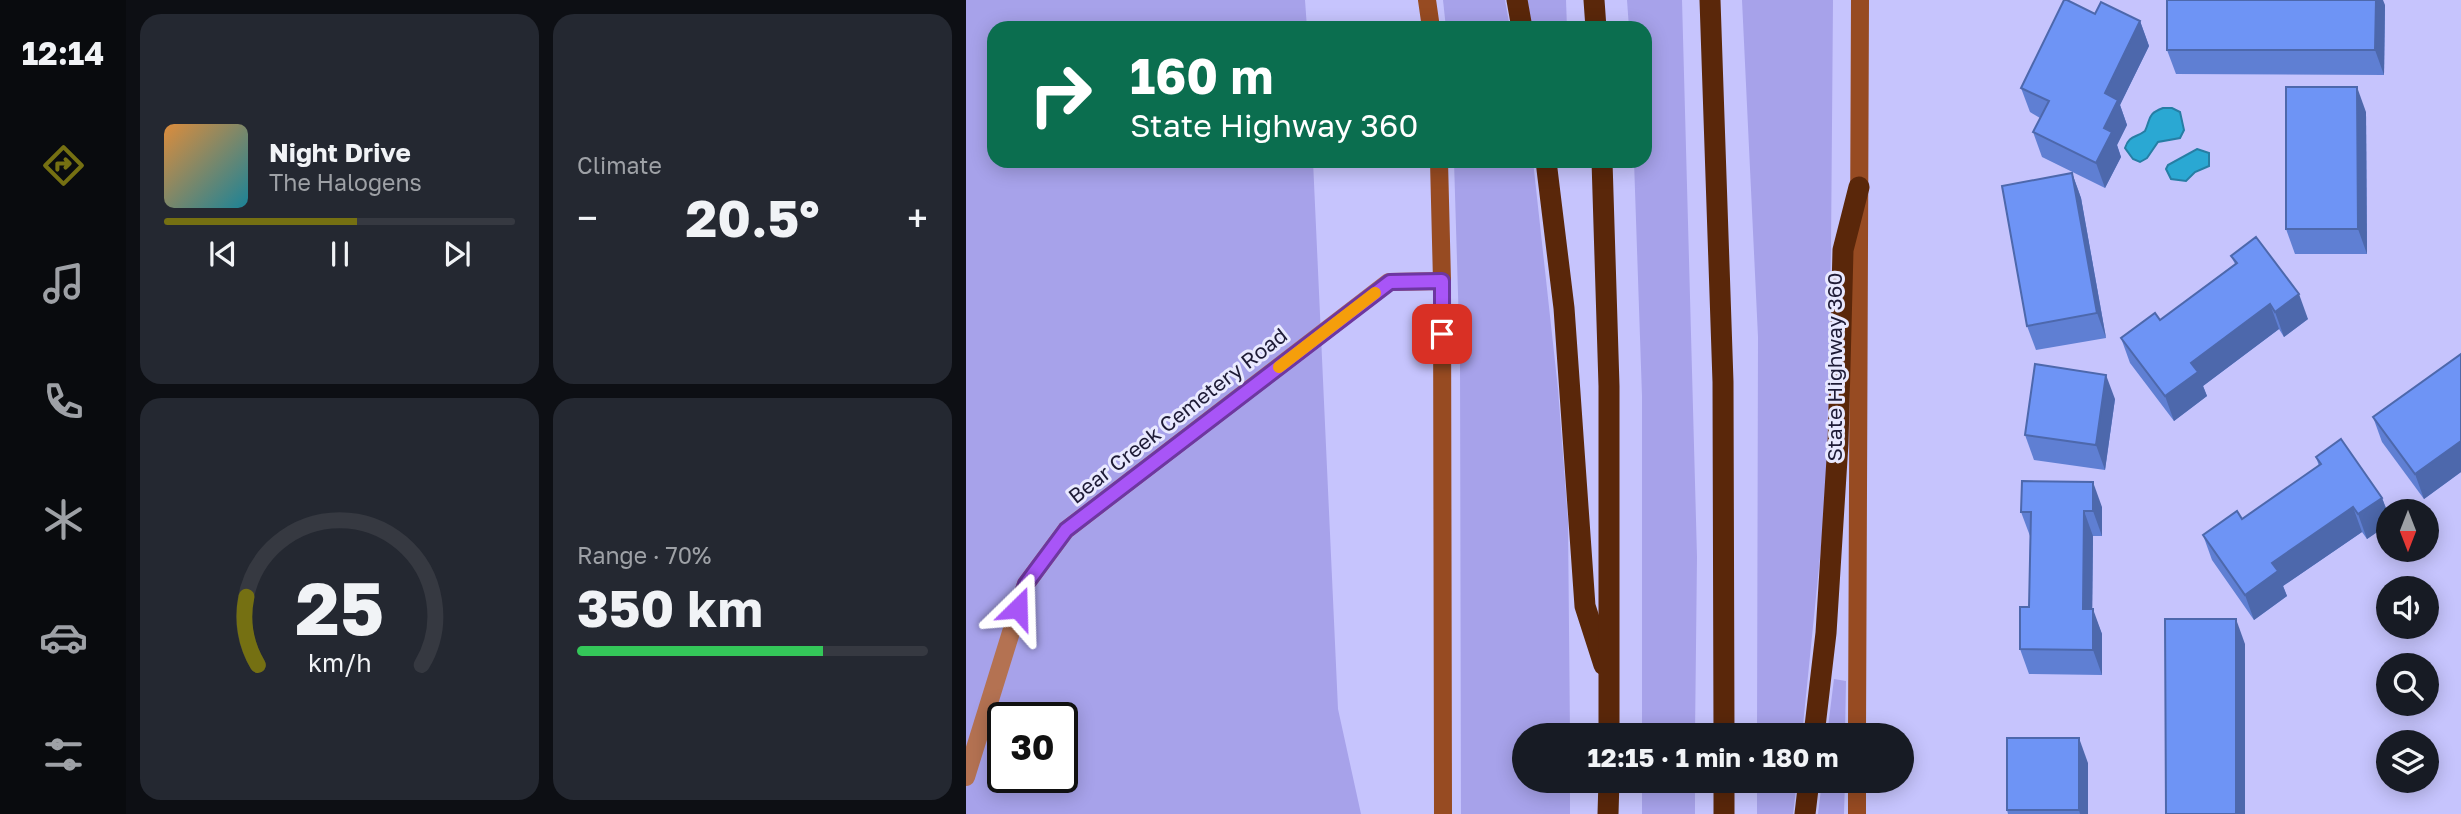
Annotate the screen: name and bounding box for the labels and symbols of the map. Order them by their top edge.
street label: State Highway 360 [1821,272,1847,462]
pin [1412,304,1472,364]
street label: Bear Creek Cemetery Road [1063,322,1292,509]
north arrow [2376,499,2440,562]
position arrow [981,571,1055,645]
speed limit sign: 30 [987,702,1078,793]

